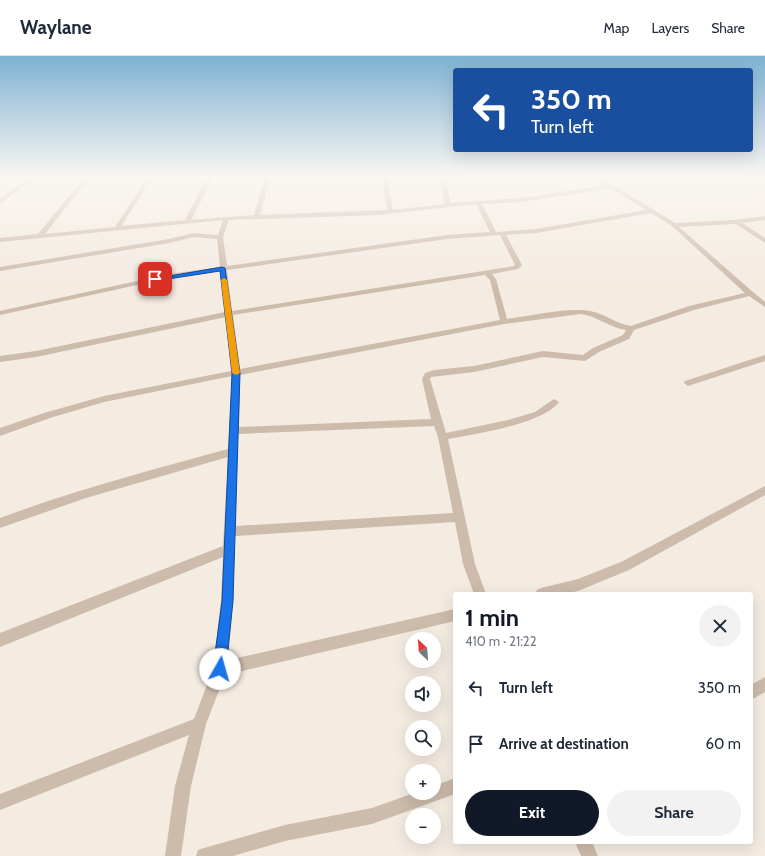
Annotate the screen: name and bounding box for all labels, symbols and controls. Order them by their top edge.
text: Waylane [20,16,92,39]
text: Map [604,19,629,37]
text: Layers [651,19,689,37]
text: Share [711,19,745,37]
text: 350 m [531,82,612,116]
icon: left [465,84,517,136]
text: Turn left [531,116,594,138]
pin [138,262,172,296]
icon: arrive [144,268,166,290]
text: 1 min [465,603,519,632]
button: close [699,605,741,647]
north arrow [405,632,441,668]
map controls [405,632,441,844]
text: 410 m · 21:22 [465,633,536,649]
position arrow [199,648,241,690]
button: sound [405,676,441,712]
icon: left [465,677,487,699]
text: Turn left [499,679,553,697]
text: 350 m [698,679,741,697]
button: search [405,720,441,756]
icon: arrive [465,733,487,755]
text: Arrive at destination [499,735,629,753]
text: 60 m [705,735,741,753]
button: + [405,764,441,800]
button: Exit [465,790,599,836]
button: Share [607,790,741,836]
button: − [405,808,441,844]

